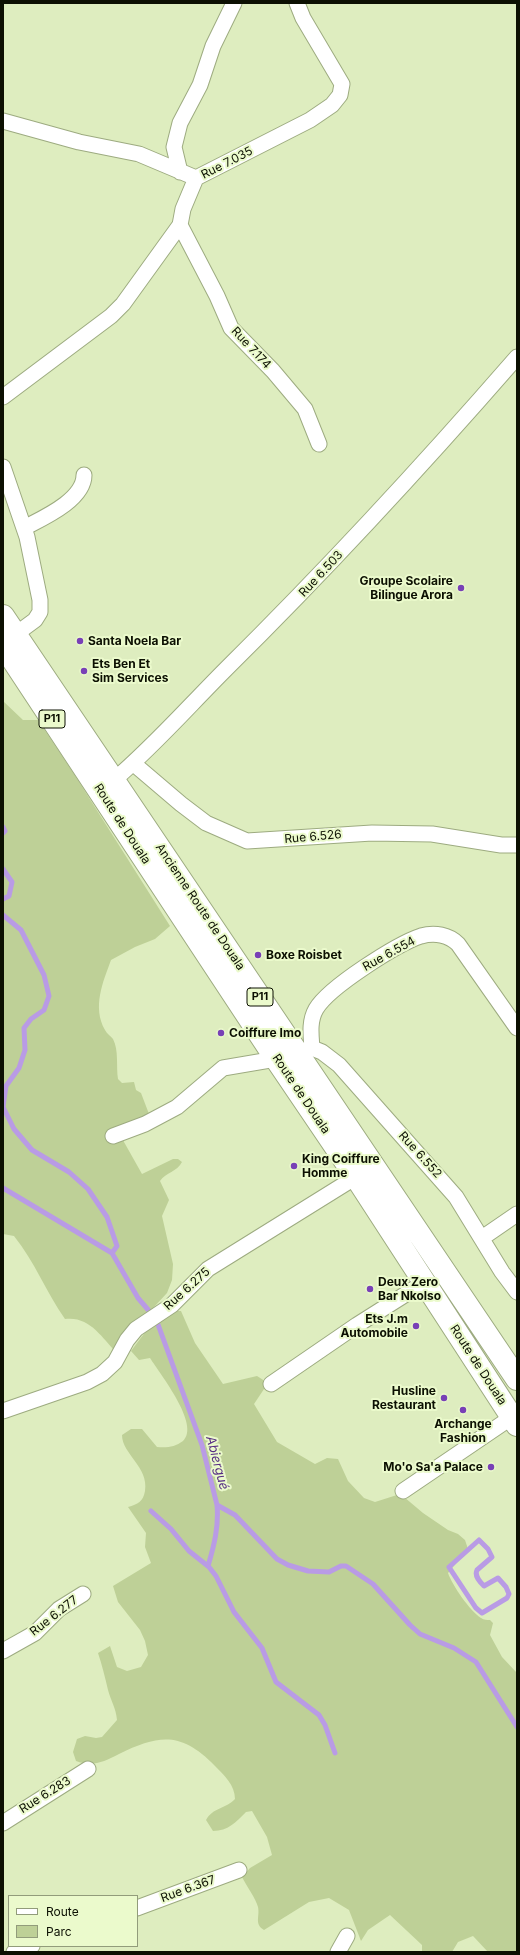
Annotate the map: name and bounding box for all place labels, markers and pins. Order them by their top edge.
place label: Groupe Scolaire Bilingue Arora [360,574,453,602]
marker: Groupe Scolaire Bilingue Arora [456,583,466,593]
place label: Santa Noela Bar [88,634,181,648]
marker: Santa Noela Bar [75,636,85,646]
place label: Ets Ben Et Sim Services [92,657,168,685]
marker: Ets Ben Et Sim Services [79,666,89,676]
place label: Boxe Roisbet [266,948,342,962]
marker: Boxe Roisbet [253,950,263,960]
place label: Coiffure Imo [229,1026,301,1040]
marker: Coiffure Imo [216,1028,226,1038]
place label: King Coiffure Homme [302,1152,380,1180]
marker: King Coiffure Homme [289,1161,299,1171]
place label: Deux Zero Bar Nkolso [378,1275,441,1303]
marker: Deux Zero Bar Nkolso [365,1284,375,1294]
place label: Ets J.m Automobile [340,1312,408,1340]
marker: Ets J.m Automobile [411,1321,421,1331]
place label: Husline Restaurant [372,1384,436,1412]
marker: Husline Restaurant [439,1393,449,1403]
marker: Archange Fashion [458,1405,468,1415]
place label: Archange Fashion [434,1417,492,1445]
place label: Mo'o Sa'a Palace [383,1460,483,1474]
marker: Mo'o Sa'a Palace [486,1462,496,1472]

